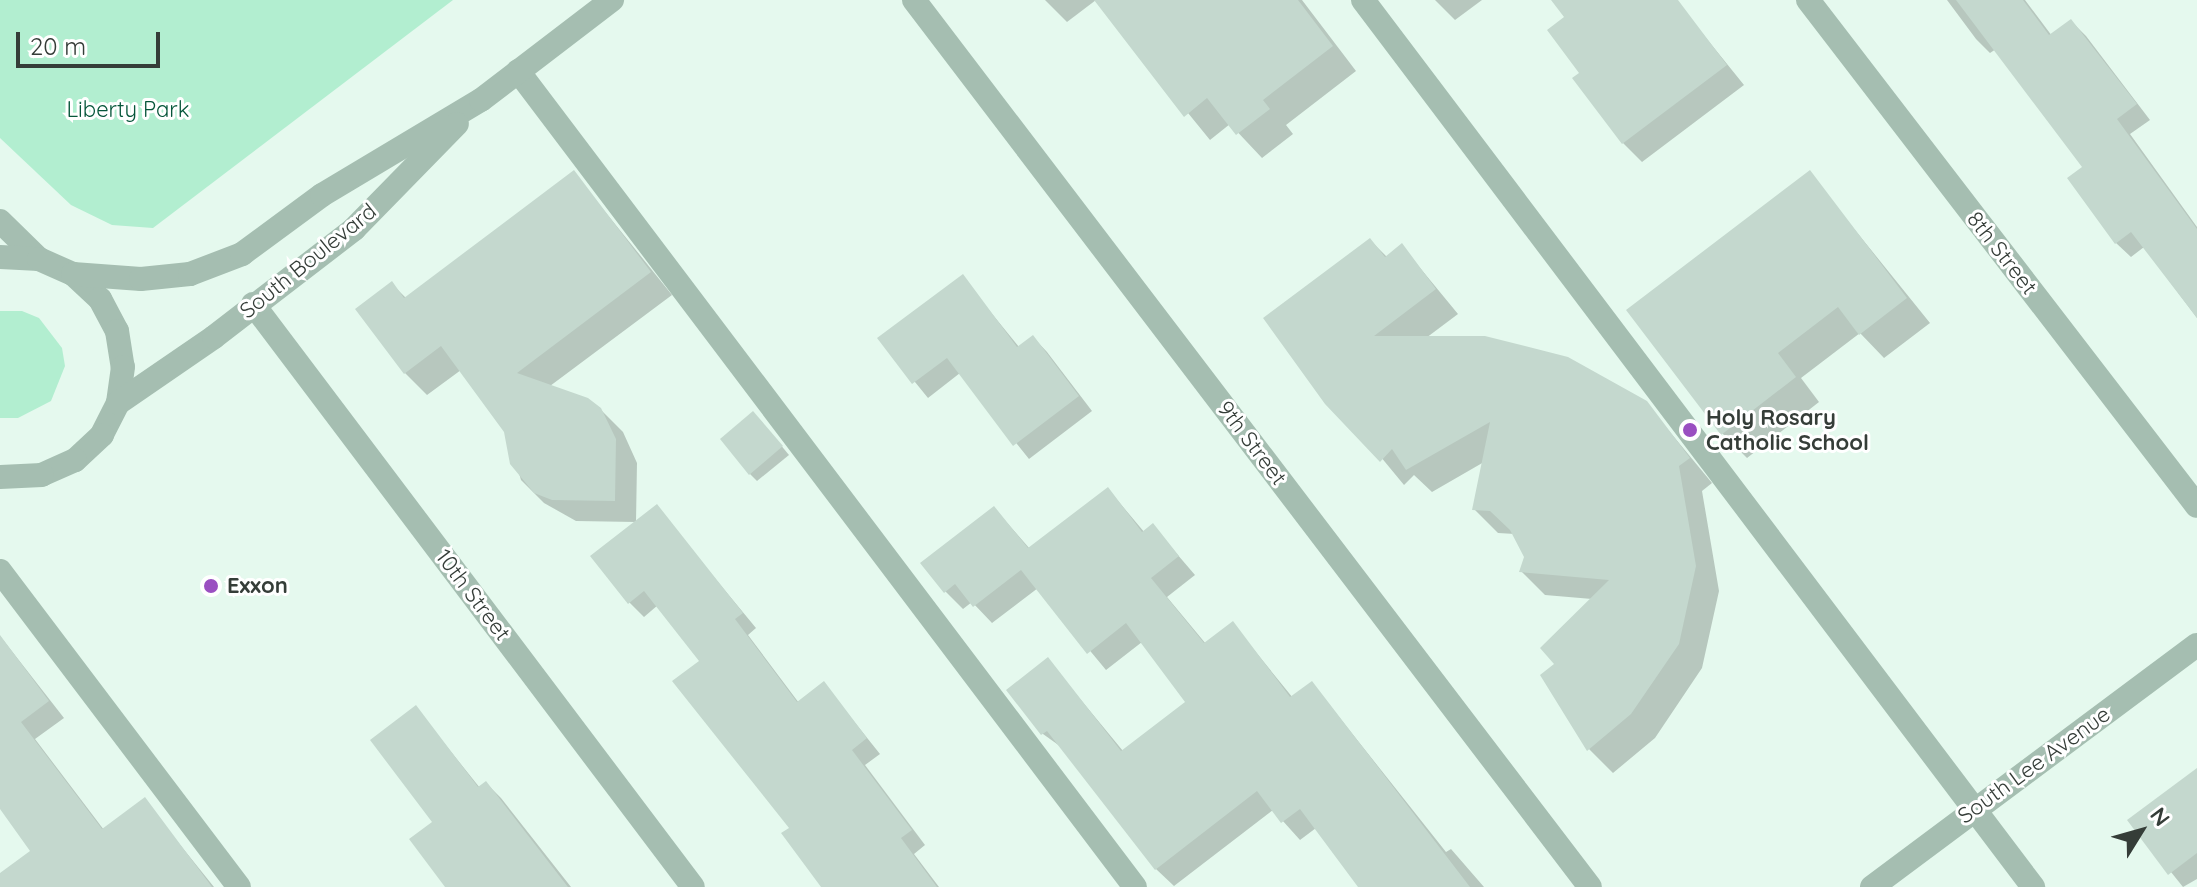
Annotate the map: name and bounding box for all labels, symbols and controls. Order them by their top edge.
scale bar [20,16,164,66]
text: 20 m [30,31,86,61]
park label: Liberty Park [66,97,190,123]
street label: South Boulevard [235,198,381,324]
street label: 8th Street [1961,206,2043,300]
street label: 9th Street [1212,396,1292,490]
place label: Holy Rosary Catholic School [1706,404,1869,456]
marker: Holy Rosary Catholic School [1681,421,1699,439]
street label: 10th Street [430,544,516,646]
place label: Exxon [227,573,288,599]
marker: Exxon [202,577,220,595]
street label: South Lee Avenue [1953,701,2115,829]
north arrow [2101,791,2181,871]
text: N [2144,802,2176,831]

